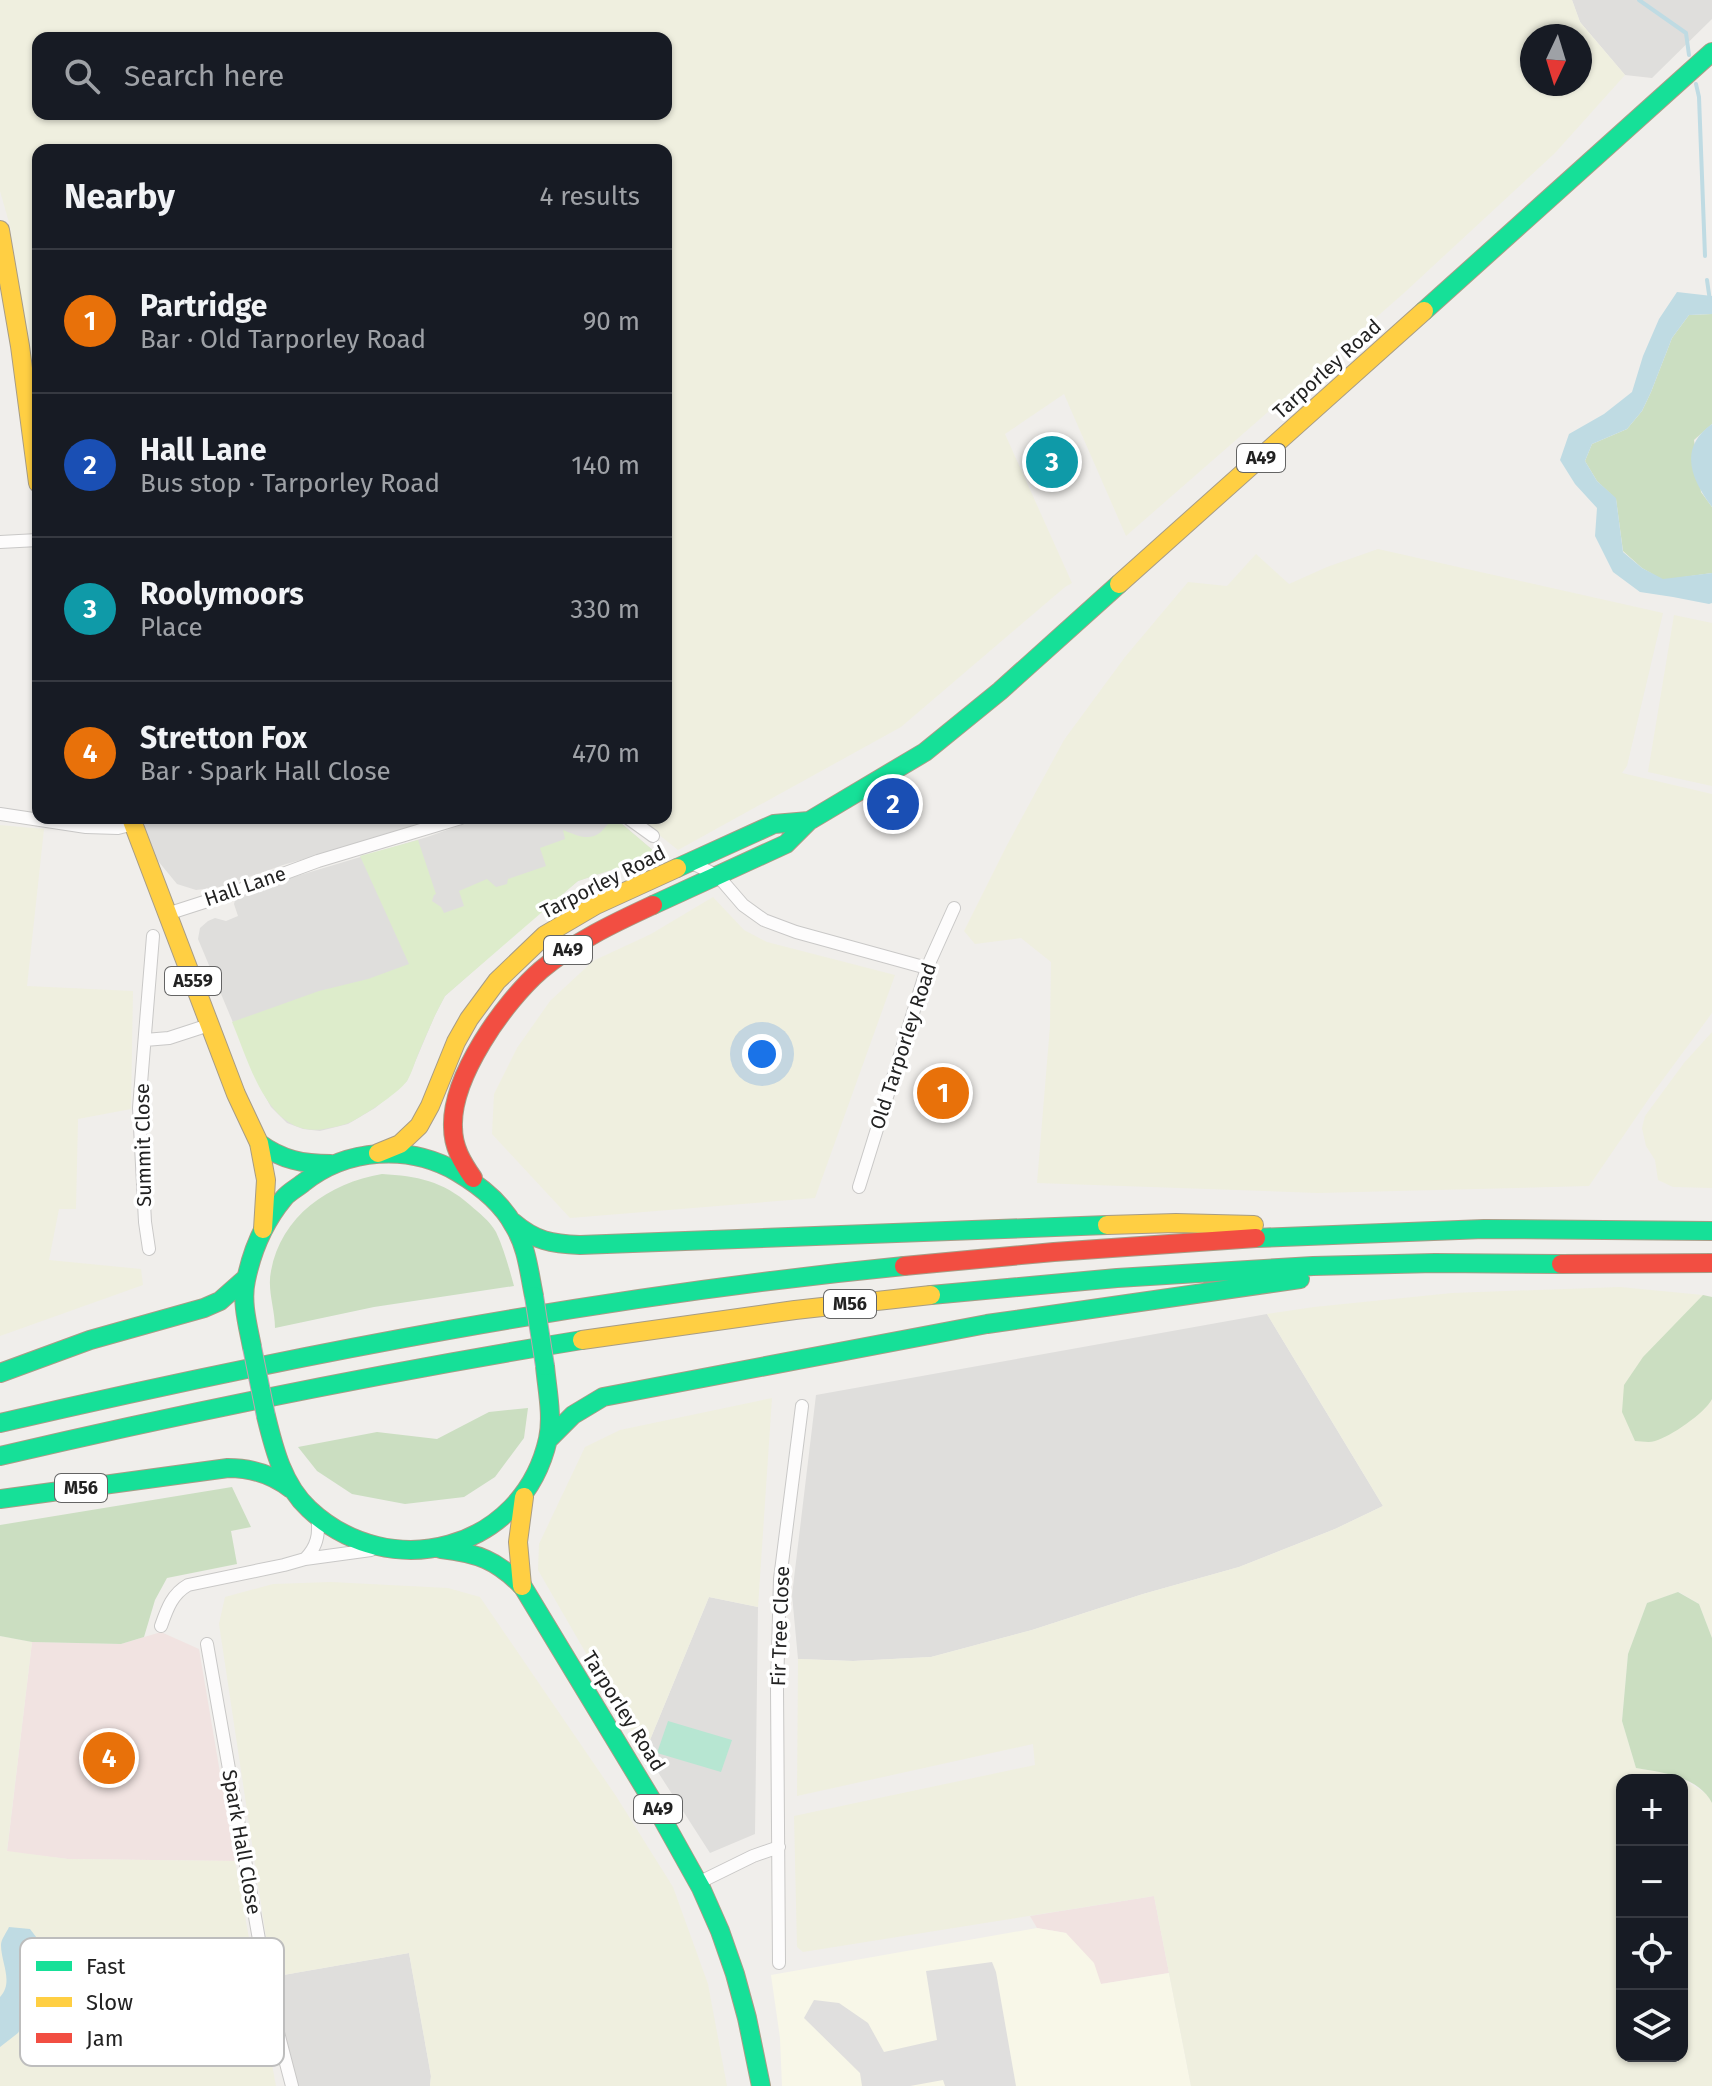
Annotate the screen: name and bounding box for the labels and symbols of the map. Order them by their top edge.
north arrow [1520,24,1592,96]
street label: Tarporley Road [1268,314,1386,424]
pin: 3 [1026,432,1078,492]
road number: A49 [1237,444,1285,472]
pin: 2 [867,774,919,834]
street label: Tarporley Road [536,840,670,924]
street label: Hall Lane [201,861,289,911]
road number: A49 [544,936,592,964]
street label: Old Tarporley Road [865,960,941,1132]
road number: A559 [165,967,221,995]
your location [742,1034,782,1074]
pin: 1 [917,1063,969,1123]
street label: Summit Close [130,1083,156,1207]
road number: M56 [824,1290,876,1318]
road number: M56 [55,1474,107,1502]
street label: Fir Tree Close [766,1565,794,1687]
street label: Tarporley Road [578,1647,670,1775]
pin: 4 [83,1728,135,1788]
street label: Spark Hall Close [217,1768,267,1916]
road number: A49 [634,1795,682,1823]
legend [20,1938,284,2066]
text: Fast [86,1953,126,1980]
text: Slow [86,1989,133,2016]
text: Jam [86,2025,124,2052]

